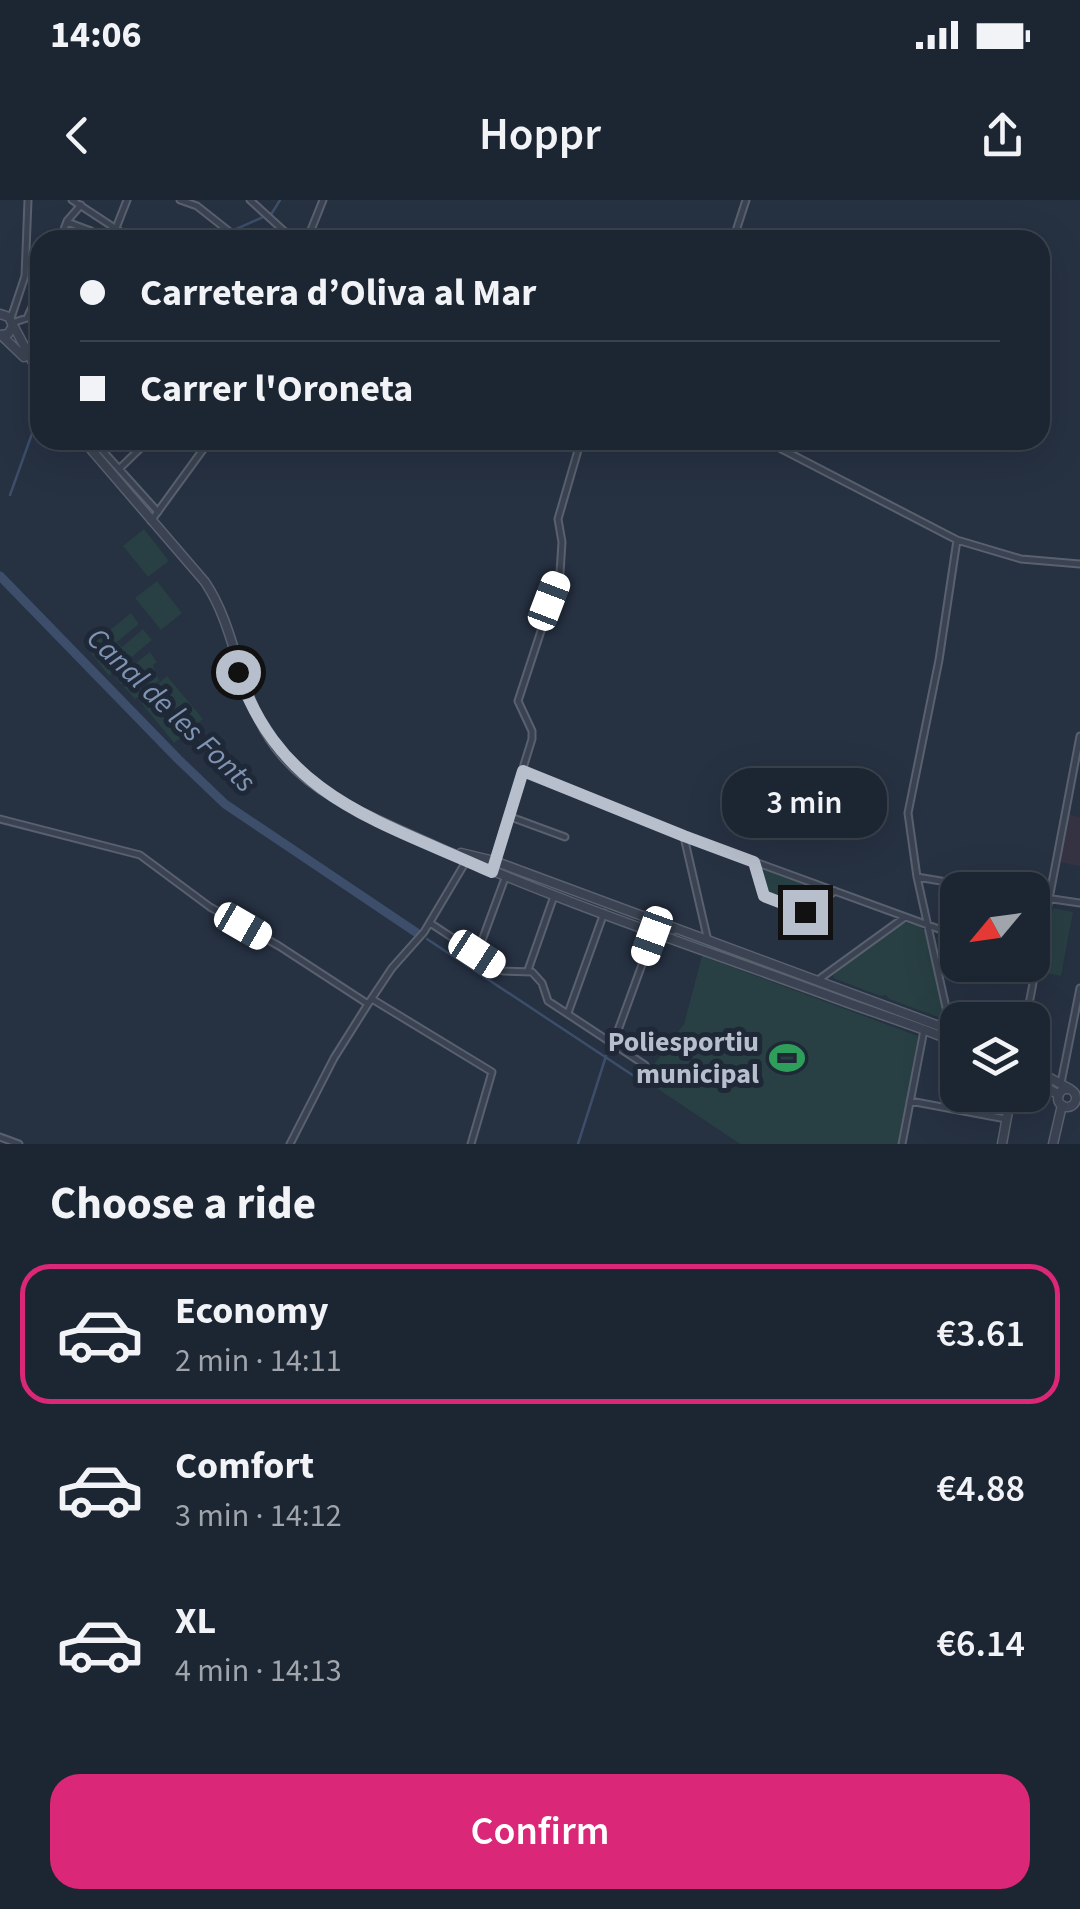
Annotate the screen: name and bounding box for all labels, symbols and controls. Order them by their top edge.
text: 14:06 [50,8,142,62]
text: Hoppr [479,103,601,167]
icon: back [50,108,105,163]
icon: share [975,108,1030,163]
text: Carretera d’Oliva al Mar [140,266,536,320]
text: Carrer l'Oroneta [140,362,413,416]
car [524,568,574,634]
water label: Canal de les Fonts [77,618,265,802]
route start [216,650,261,695]
callout: 3 min [722,767,888,837]
text: 3 min [766,780,843,826]
north arrow [940,872,1050,982]
map controls [940,872,1050,1112]
route end [783,890,828,935]
car [210,898,276,954]
car [628,903,676,969]
car [444,925,510,983]
button: layers [940,1002,1050,1112]
place label: Poliesportiu municipal [608,1022,759,1094]
sports icon: Poliesportiu municipal [768,1039,806,1077]
text: Choose a ride [50,1172,316,1236]
text: Economy [175,1284,328,1338]
icon: car [55,1289,145,1379]
text: €3.61 [937,1307,1025,1361]
text: 2 min · 14:11 [175,1338,342,1384]
text: Comfort [175,1439,314,1493]
icon: car [55,1444,145,1534]
text: €4.88 [937,1462,1025,1516]
text: 3 min · 14:12 [175,1493,342,1539]
text: XL [175,1594,216,1648]
icon: car [55,1599,145,1689]
text: €6.14 [937,1617,1025,1671]
text: 4 min · 14:13 [175,1648,342,1694]
button: Confirm [50,1774,1030,1889]

